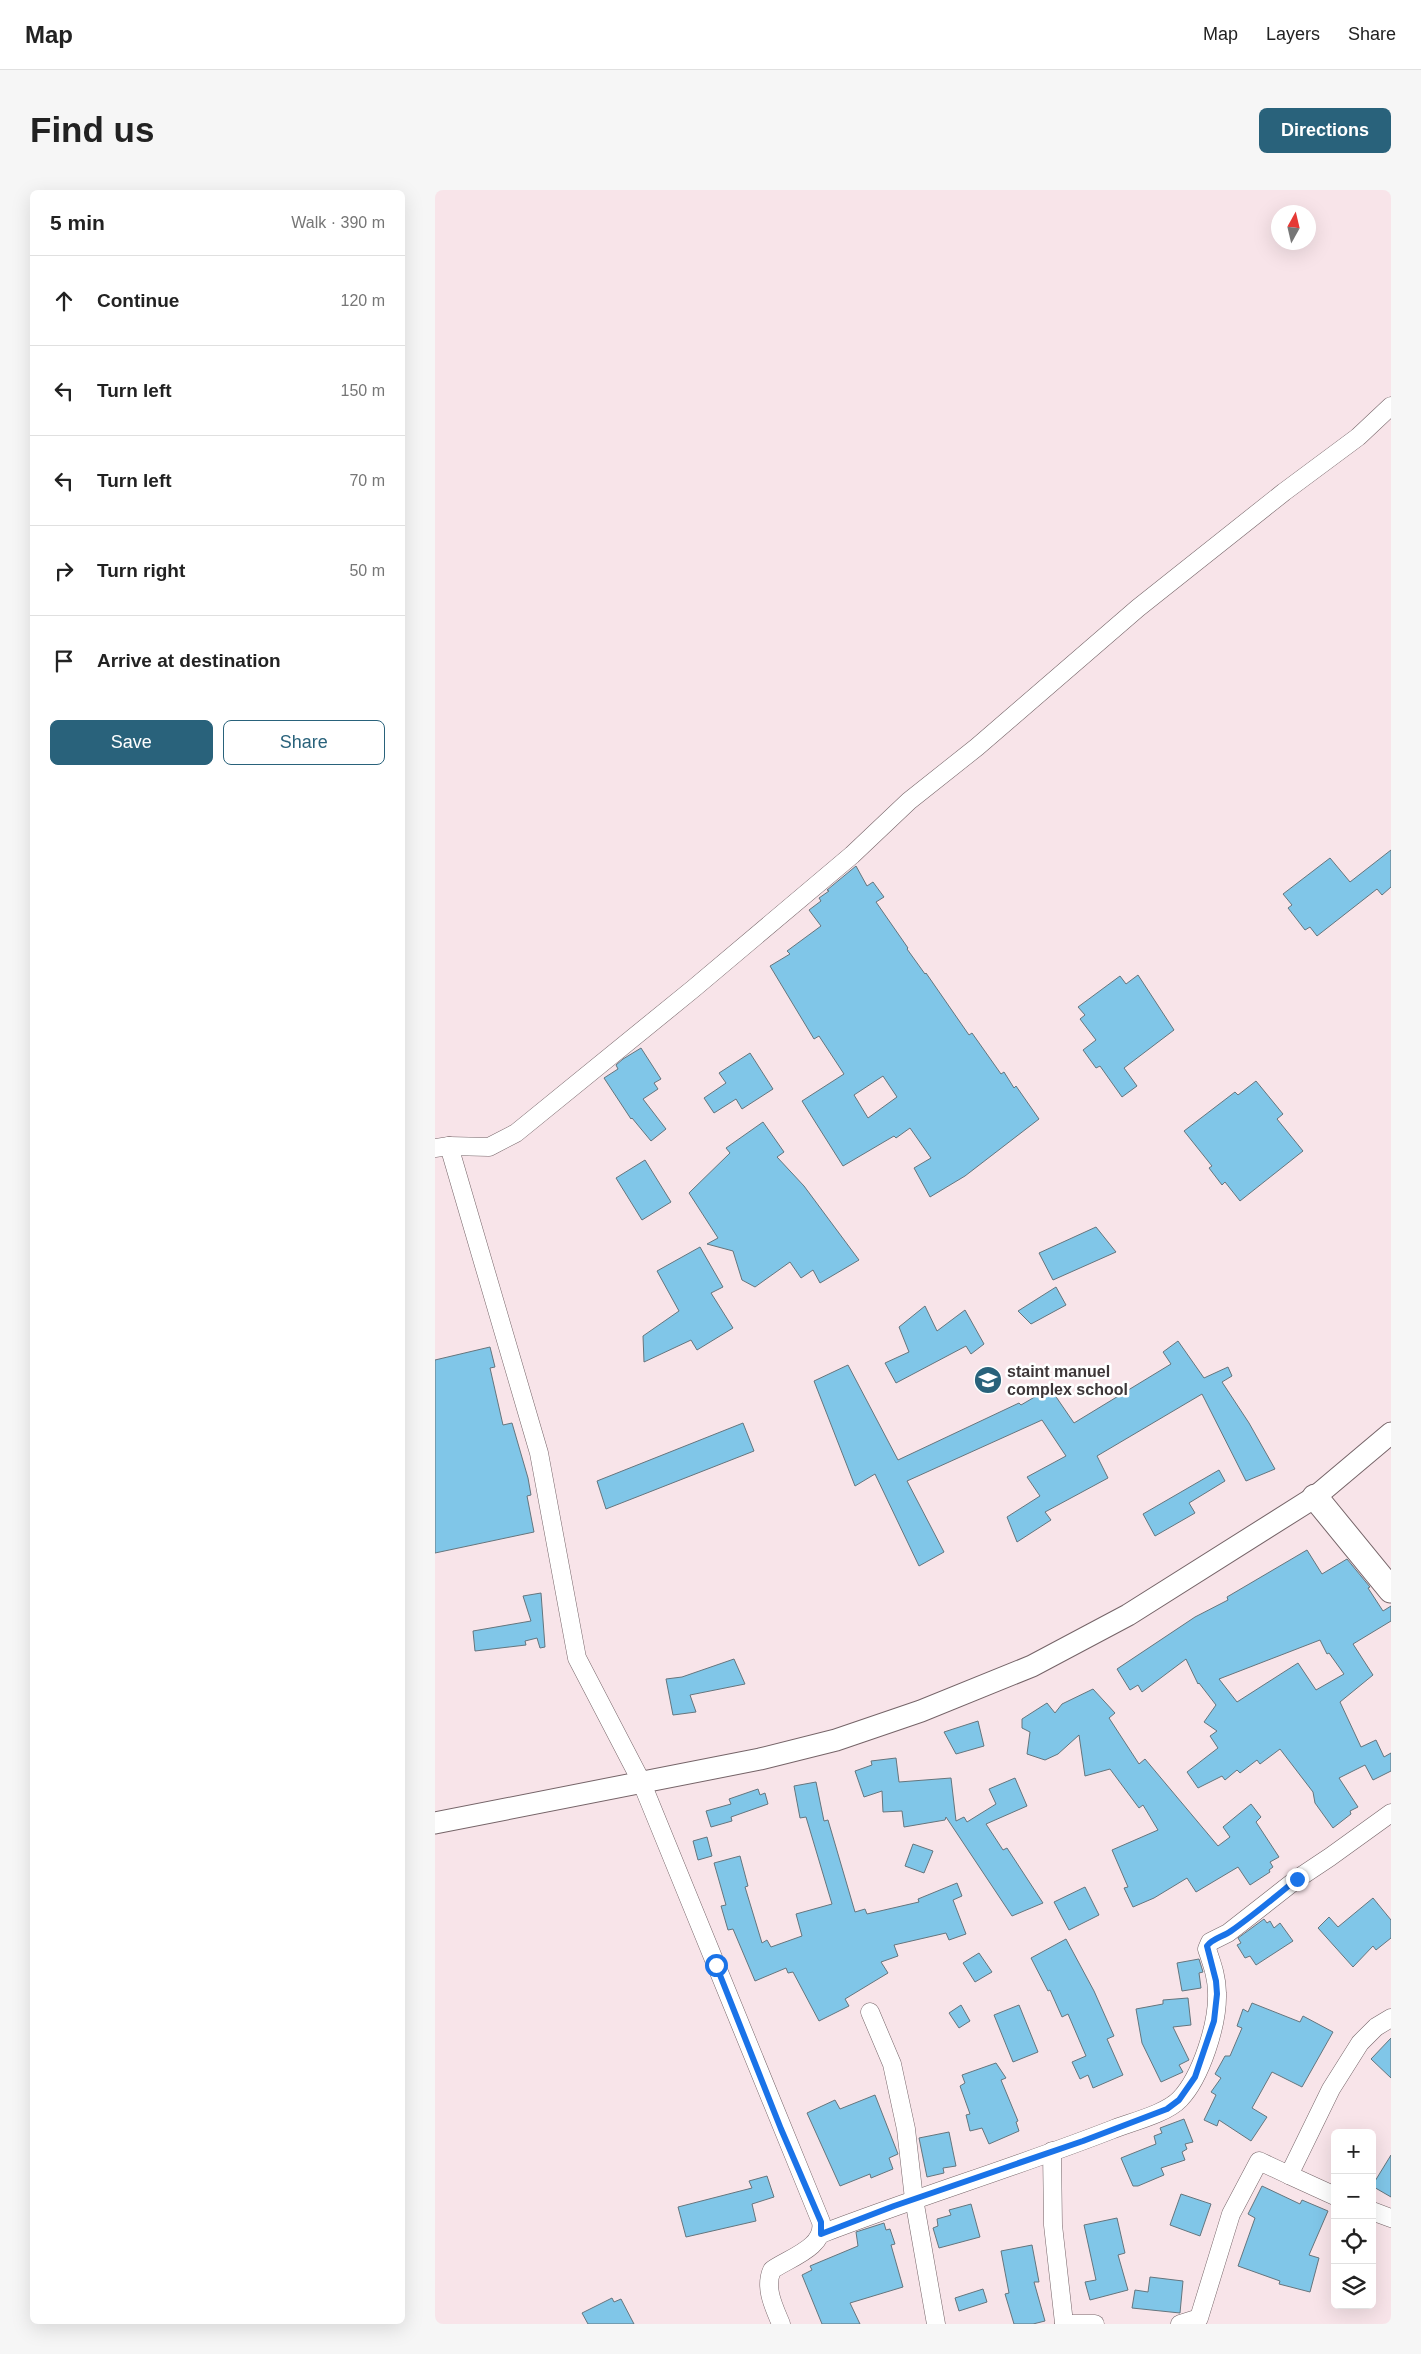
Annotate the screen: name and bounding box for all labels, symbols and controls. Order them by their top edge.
text: Map [25,21,73,48]
text: Map [1203,24,1238,44]
text: Layers [1266,24,1320,44]
text: Share [1348,24,1396,44]
button: Directions [1259,108,1391,153]
text: Find us [30,110,154,149]
north arrow [1271,205,1316,250]
text: 5 min [50,211,105,234]
text: Walk · 390 m [291,214,385,231]
icon: ahead [50,287,78,315]
text: Continue [97,290,179,311]
text: 120 m [341,292,385,309]
icon: left [50,377,78,405]
text: Turn left [97,380,172,401]
text: 150 m [341,382,385,399]
icon: left [50,467,78,495]
text: Turn left [97,470,172,491]
text: 70 m [349,472,385,489]
icon: right [50,557,78,585]
text: Turn right [97,560,185,581]
text: 50 m [349,562,385,579]
icon: arrive [50,647,78,675]
text: Arrive at destination [97,650,281,671]
button: Save [50,720,213,765]
button: Share [223,720,385,765]
place label: staint manuel complex school [1007,1363,1128,1398]
school or university icon: staint manuel complex school [973,1365,1003,1395]
route end [1286,1868,1309,1891]
route start [705,1954,728,1977]
map controls [1331,2129,1376,2309]
button: + [1331,2129,1376,2174]
button: − [1331,2174,1376,2219]
button: locate [1331,2219,1376,2264]
button: layers [1331,2264,1376,2309]

